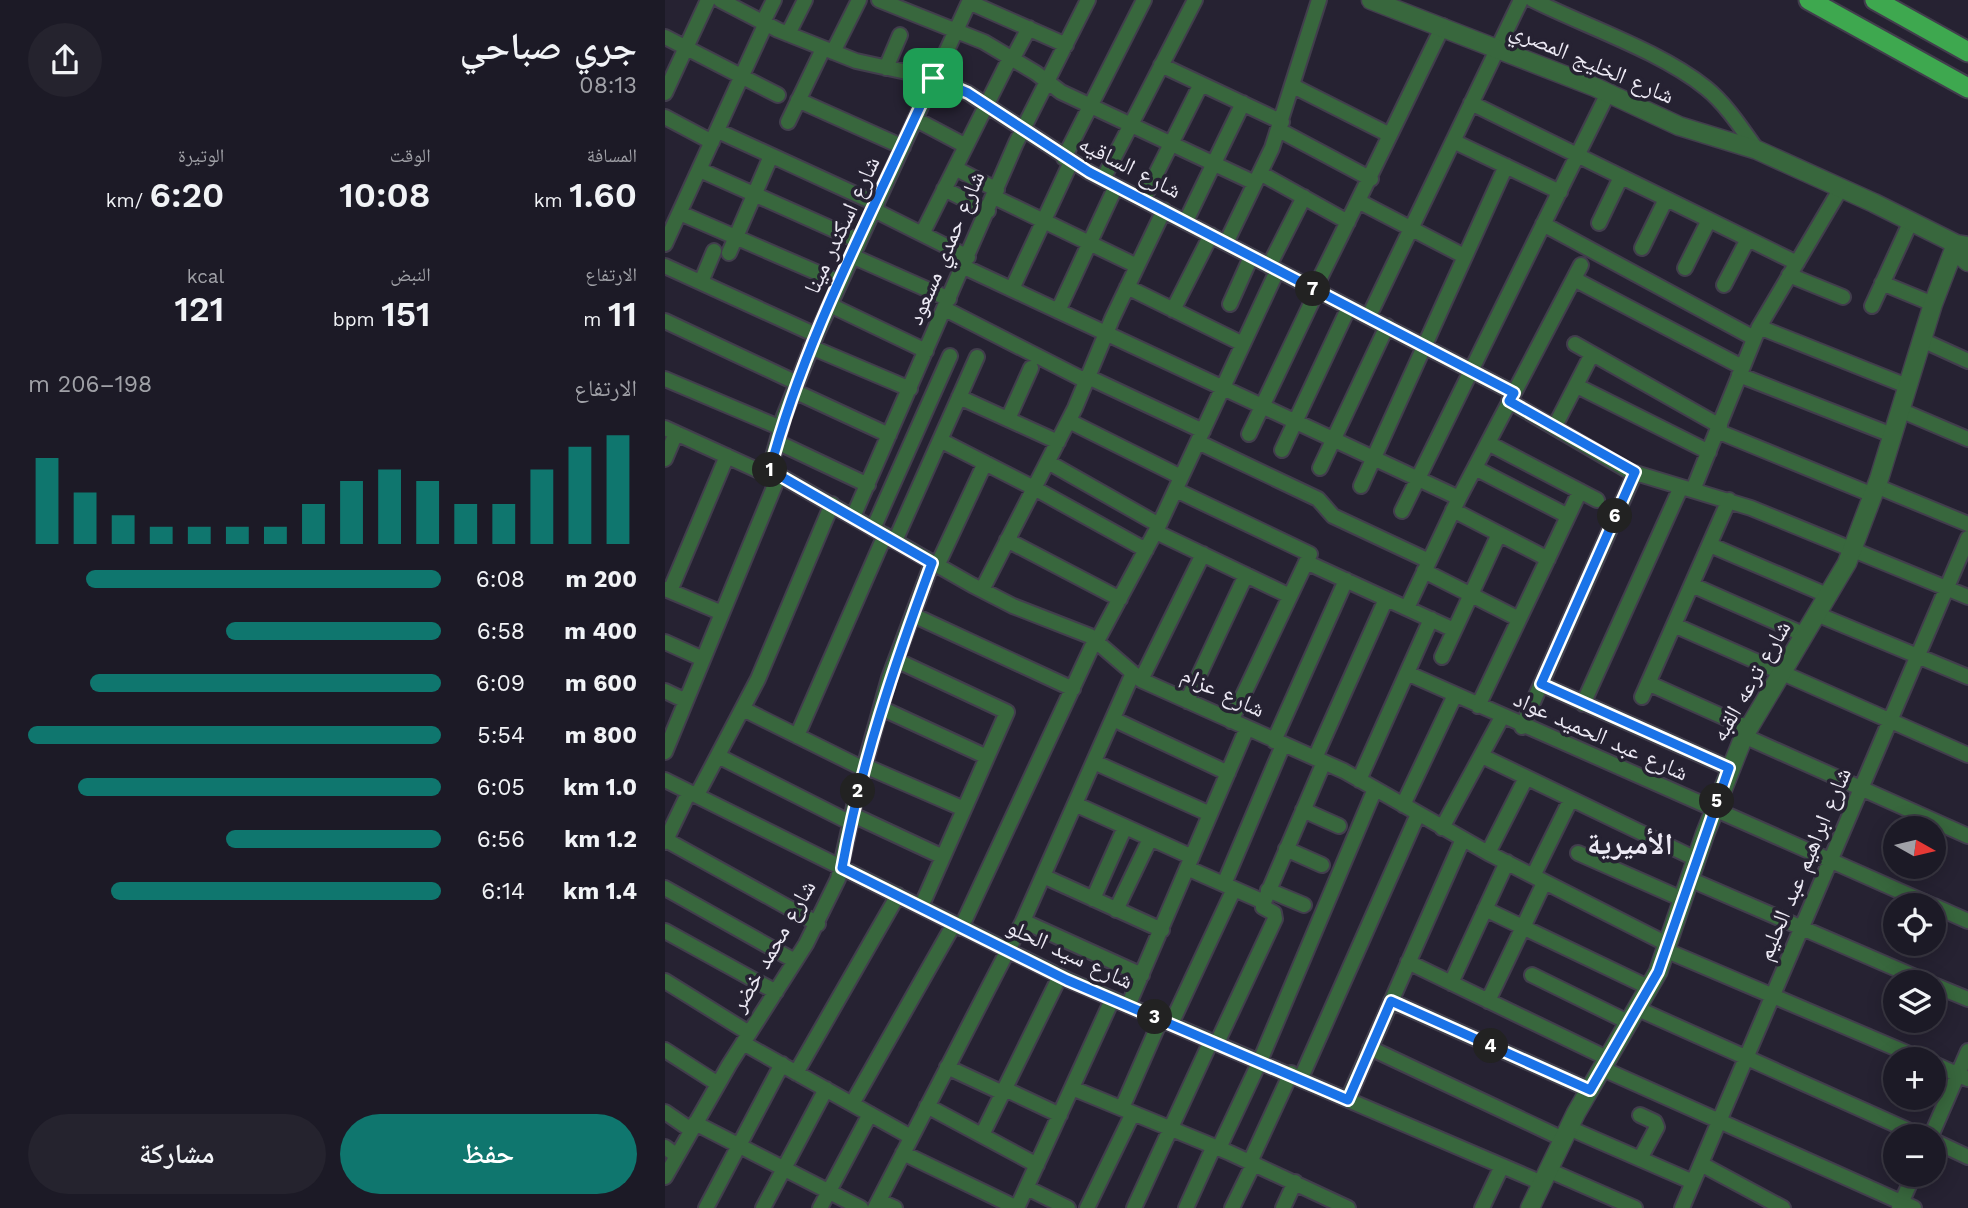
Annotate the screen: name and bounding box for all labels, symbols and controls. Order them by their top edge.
street label: شارع الخليج المصري [1504,16,1678,114]
button: share [28,23,102,97]
text: جري صباحي [459,24,637,68]
pin [903,48,963,108]
icon: arrive [914,59,952,97]
text: 08:13 [579,72,637,99]
street label: شارع الساقيه [1074,130,1186,205]
text: الوتيرة [178,144,224,167]
text: الوقت [390,144,431,167]
text: المسافة [587,144,637,167]
street label: شارع اسكندر مينا [798,152,886,298]
street label: شارع حمدي مسعود [901,167,995,331]
text: 6:20 [149,174,224,216]
text: 10:08 [339,174,431,216]
text: 1.60 [569,174,637,216]
text: /km [106,189,149,212]
text: km [534,189,569,212]
text: النبض [390,263,431,286]
text: الارتفاع [585,263,637,286]
text: kcal [187,265,224,288]
pin: 7 [1295,272,1331,306]
text: 7 [1307,277,1318,300]
text: 121 [175,288,224,330]
text: 151 [381,293,431,335]
text: 11 [608,293,637,335]
text: bpm [333,308,381,331]
text: m [583,308,608,331]
text: 198–206 m [28,371,152,398]
text: الارتفاع [574,375,637,402]
pin: 1 [753,452,787,488]
text: 1 [765,458,774,481]
pin: 6 [1597,498,1633,534]
text: 6 [1609,504,1620,527]
text: 6:08 [476,566,525,593]
text: 200 m [565,566,637,593]
street label: شارع ترعه القبه [1706,616,1797,747]
text: 6:58 [477,618,525,645]
text: 400 m [564,618,637,645]
street label: شارع عزام [1176,661,1269,725]
text: 6:09 [476,670,525,697]
text: 600 m [565,670,637,697]
street label: شارع عبد الحميد عواد [1509,685,1692,788]
text: 5:54 [477,722,525,749]
text: 800 m [565,722,637,749]
street label: شارع ابراهيم عبد الحليم [1751,764,1859,965]
text: 6:05 [477,774,525,801]
text: 1.0 km [563,774,637,801]
pin: 2 [841,774,875,808]
text: 2 [852,779,863,802]
pin: 5 [1699,784,1735,818]
text: 5 [1711,789,1722,812]
north arrow [1883,816,1946,878]
map controls [1883,816,1946,1187]
text: 6:56 [477,826,525,853]
text: 1.2 km [564,826,637,853]
district label: الأميرية [1587,826,1673,861]
street label: شارع محمد خضر [724,875,822,1018]
text: 6:14 [481,878,525,905]
text: 1.4 km [563,878,637,905]
button: locate [1883,893,1946,956]
street label: شارع سيد الحلو [1002,913,1137,996]
button: layers [1883,970,1946,1033]
pin: 3 [1137,1000,1173,1034]
text: 3 [1149,1005,1160,1028]
pin: 4 [1473,1028,1509,1064]
text: 4 [1484,1034,1497,1057]
button: + [1883,1047,1946,1110]
button: مشاركة [28,1114,326,1194]
button: حفظ [340,1114,637,1194]
button: − [1883,1124,1946,1187]

